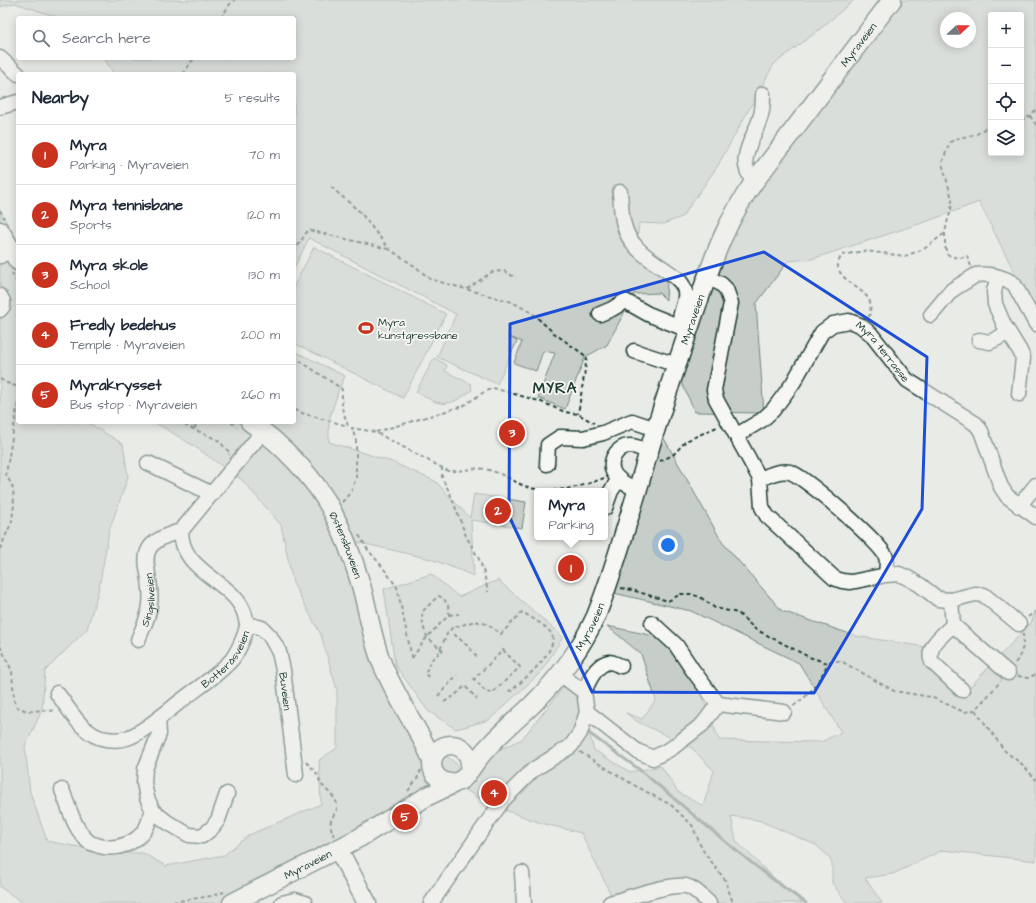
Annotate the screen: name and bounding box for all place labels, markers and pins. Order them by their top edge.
place label: Myra kunstgressbane [378,315,458,344]
sports icon: Myra kunstgressbane [357,319,375,337]
pin: 3 [499,418,525,448]
pin: 2 [485,496,511,526]
pin: 1 [558,553,584,583]
pin: 4 [481,778,507,808]
pin: 5 [392,802,418,832]

